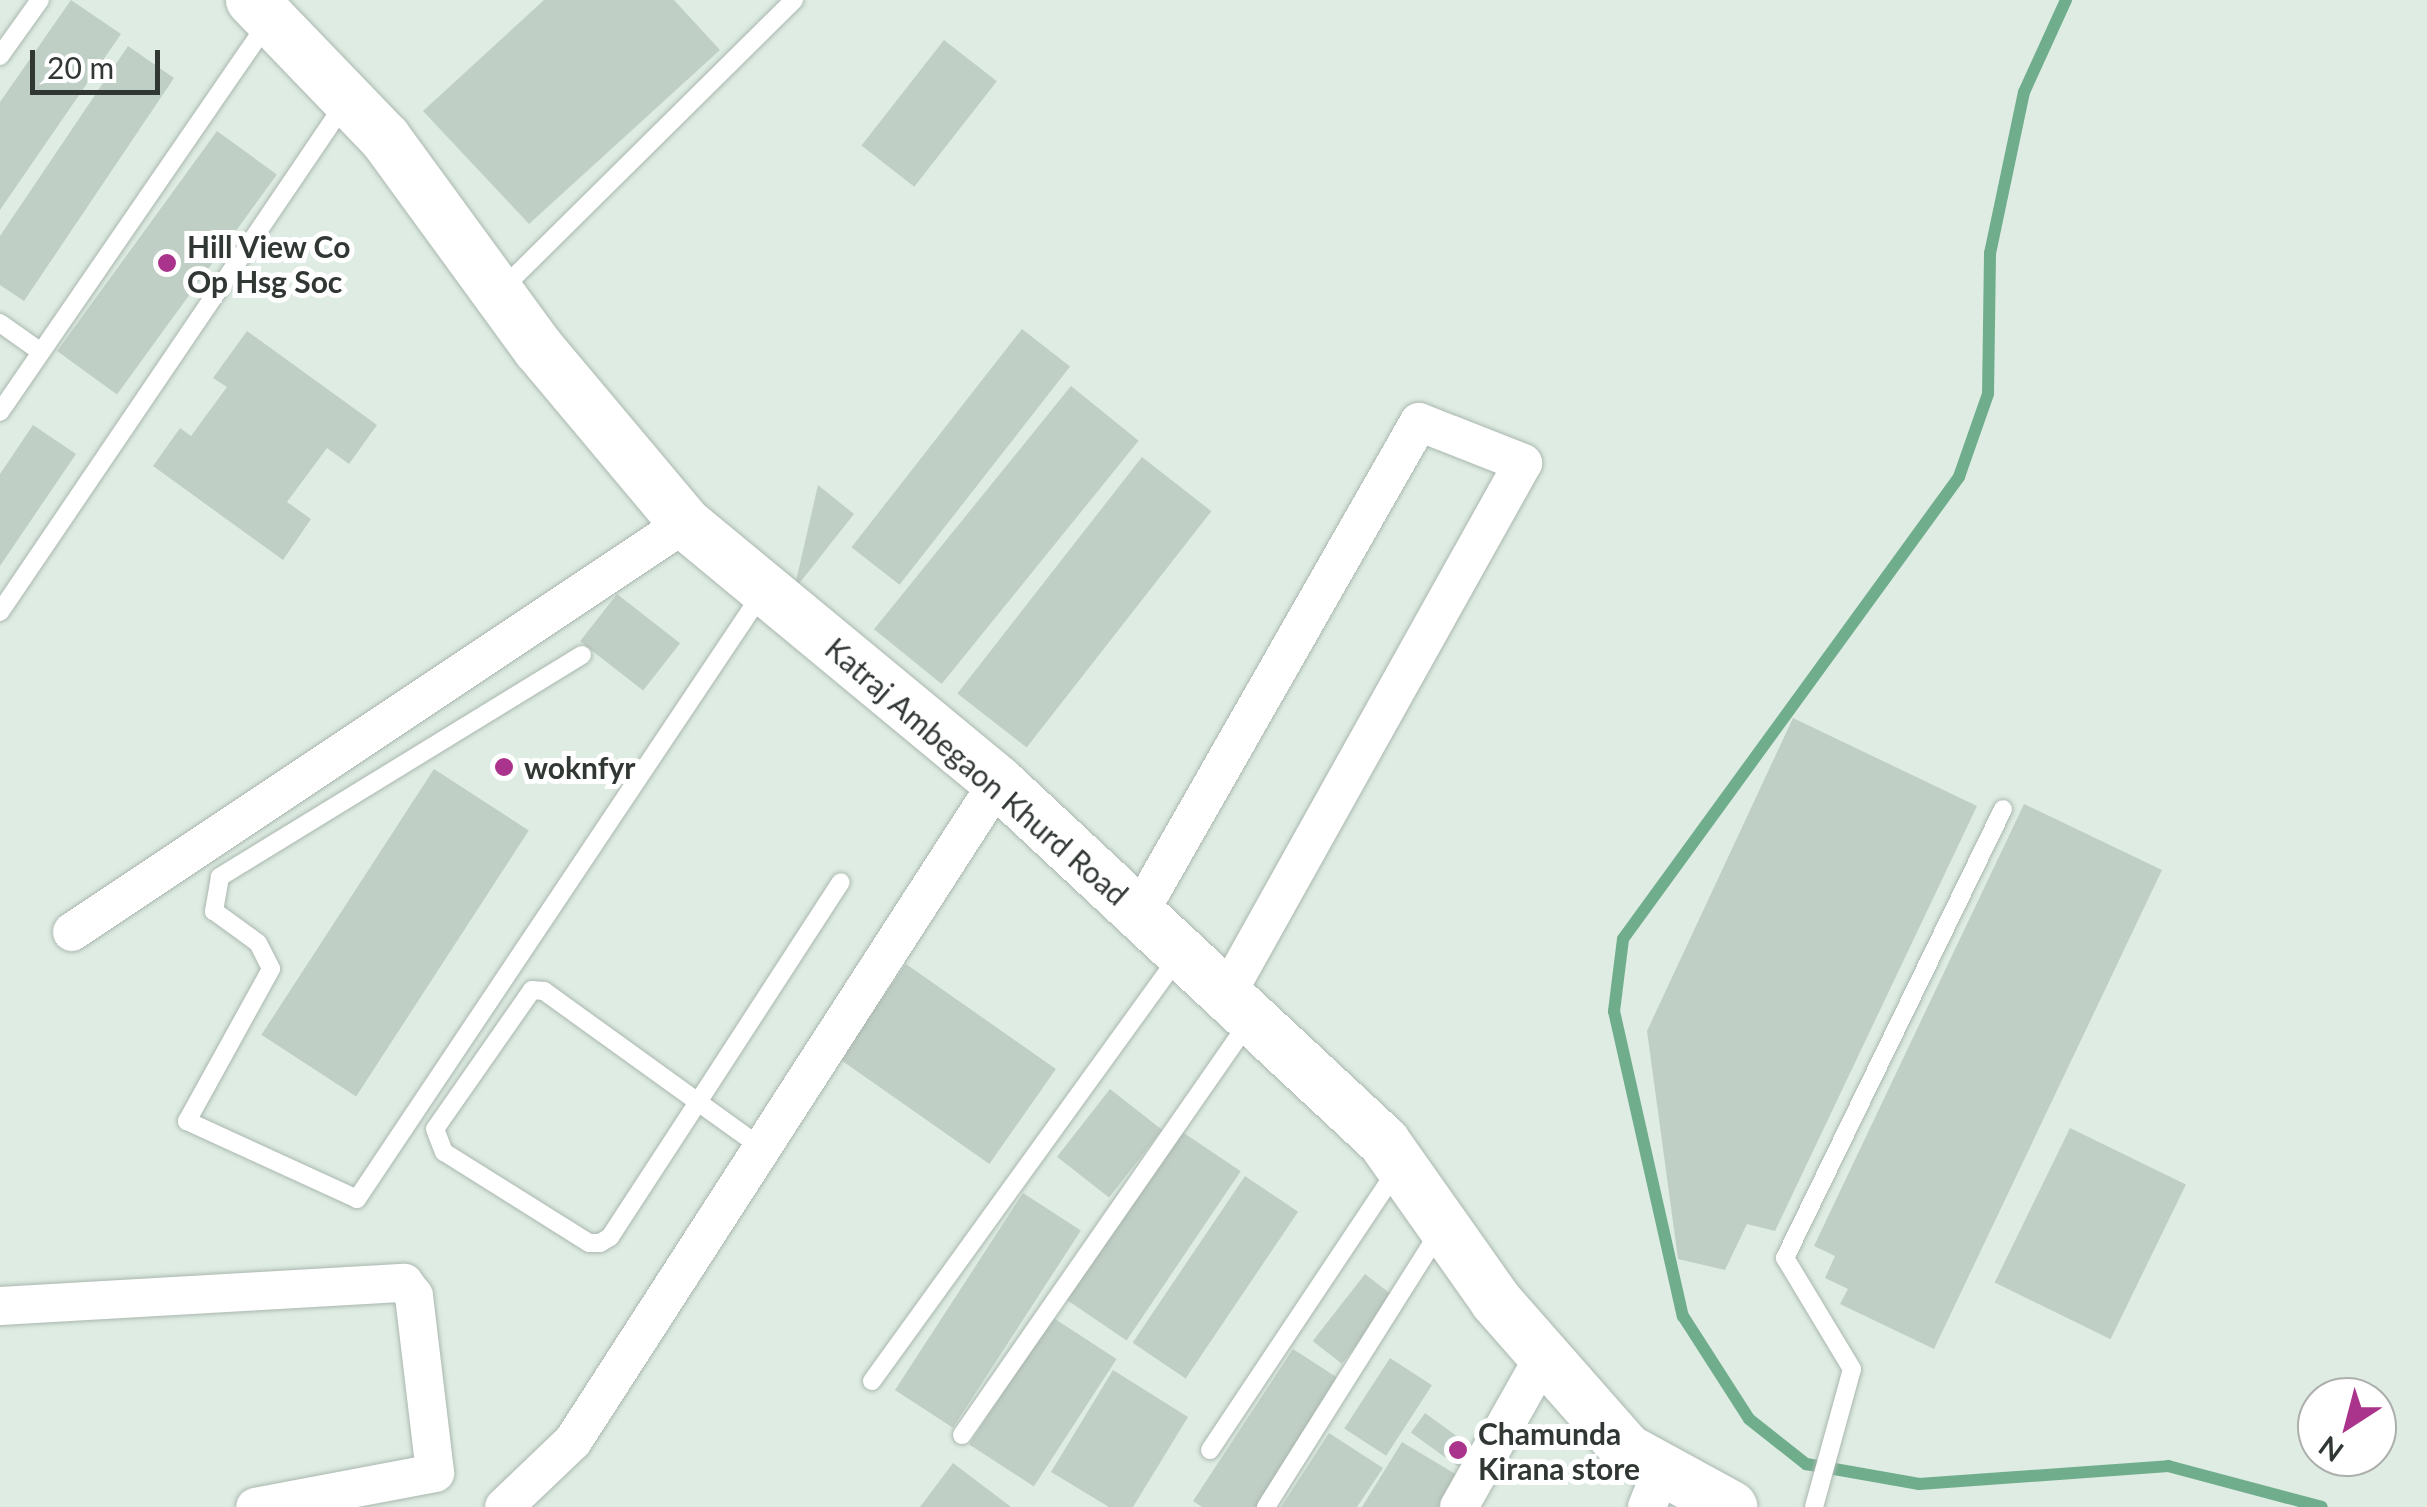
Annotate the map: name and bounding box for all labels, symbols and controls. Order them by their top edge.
scale bar [35,30,165,92]
text: 20 m [47,49,114,85]
place label: Hill View Co Op Hsg Soc [187,228,352,298]
marker: Hill View Co Op Hsg Soc [156,252,178,274]
street label: Katraj Ambegaon Khurd Road [818,630,1136,912]
place label: woknfyr [524,749,636,785]
marker: woknfyr [493,756,515,778]
north arrow [2297,1377,2397,1477]
place label: Chamunda Kirana store [1478,1415,1640,1486]
text: N [2312,1430,2349,1470]
marker: Chamunda Kirana store [1447,1439,1469,1461]

